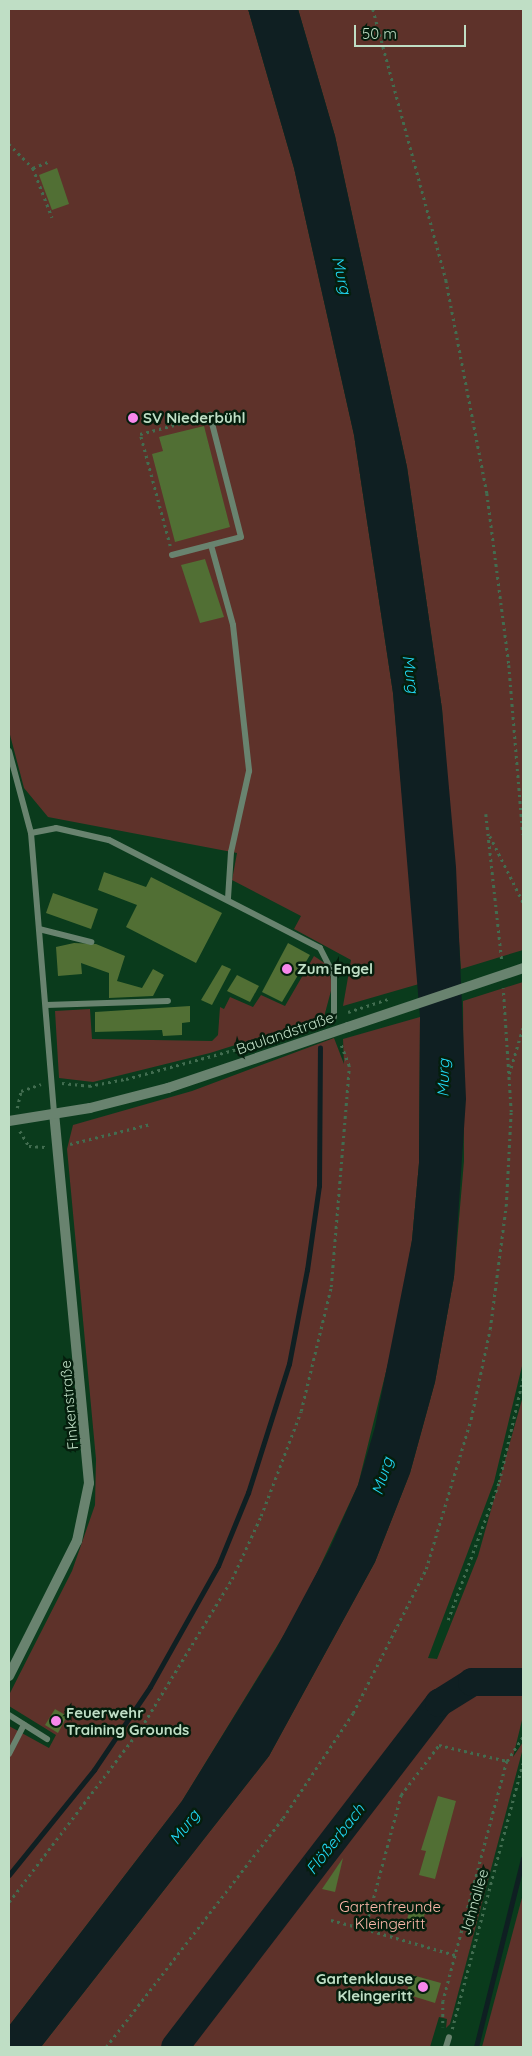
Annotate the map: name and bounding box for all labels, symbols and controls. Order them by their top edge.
scale bar [357,15,470,47]
text: 50 m [362,24,397,43]
water label: Murg [328,254,356,296]
place label: SV Niederbühl [143,409,246,427]
marker: SV Niederbühl [127,412,139,424]
water label: Murg [399,654,423,694]
place label: Zum Engel [297,960,373,978]
marker: Zum Engel [281,963,293,975]
street label: Baulandstraße [234,1008,336,1058]
water label: Murg [433,1059,453,1097]
street label: Finkenstraße [56,1360,82,1450]
water label: Murg [367,1455,397,1497]
place label: Feuerwehr Training Grounds [66,1703,189,1738]
marker: Feuerwehr Training Grounds [50,1715,62,1727]
water label: Flößerbach [302,1800,368,1878]
water label: Murg [165,1806,203,1848]
street label: Jahnallee [456,1867,492,1937]
park label: Gartenfreunde Kleingeritt [339,1897,441,1932]
place label: Gartenklause Kleingeritt [316,1969,413,2004]
marker: Gartenklause Kleingeritt [417,1981,429,1993]

